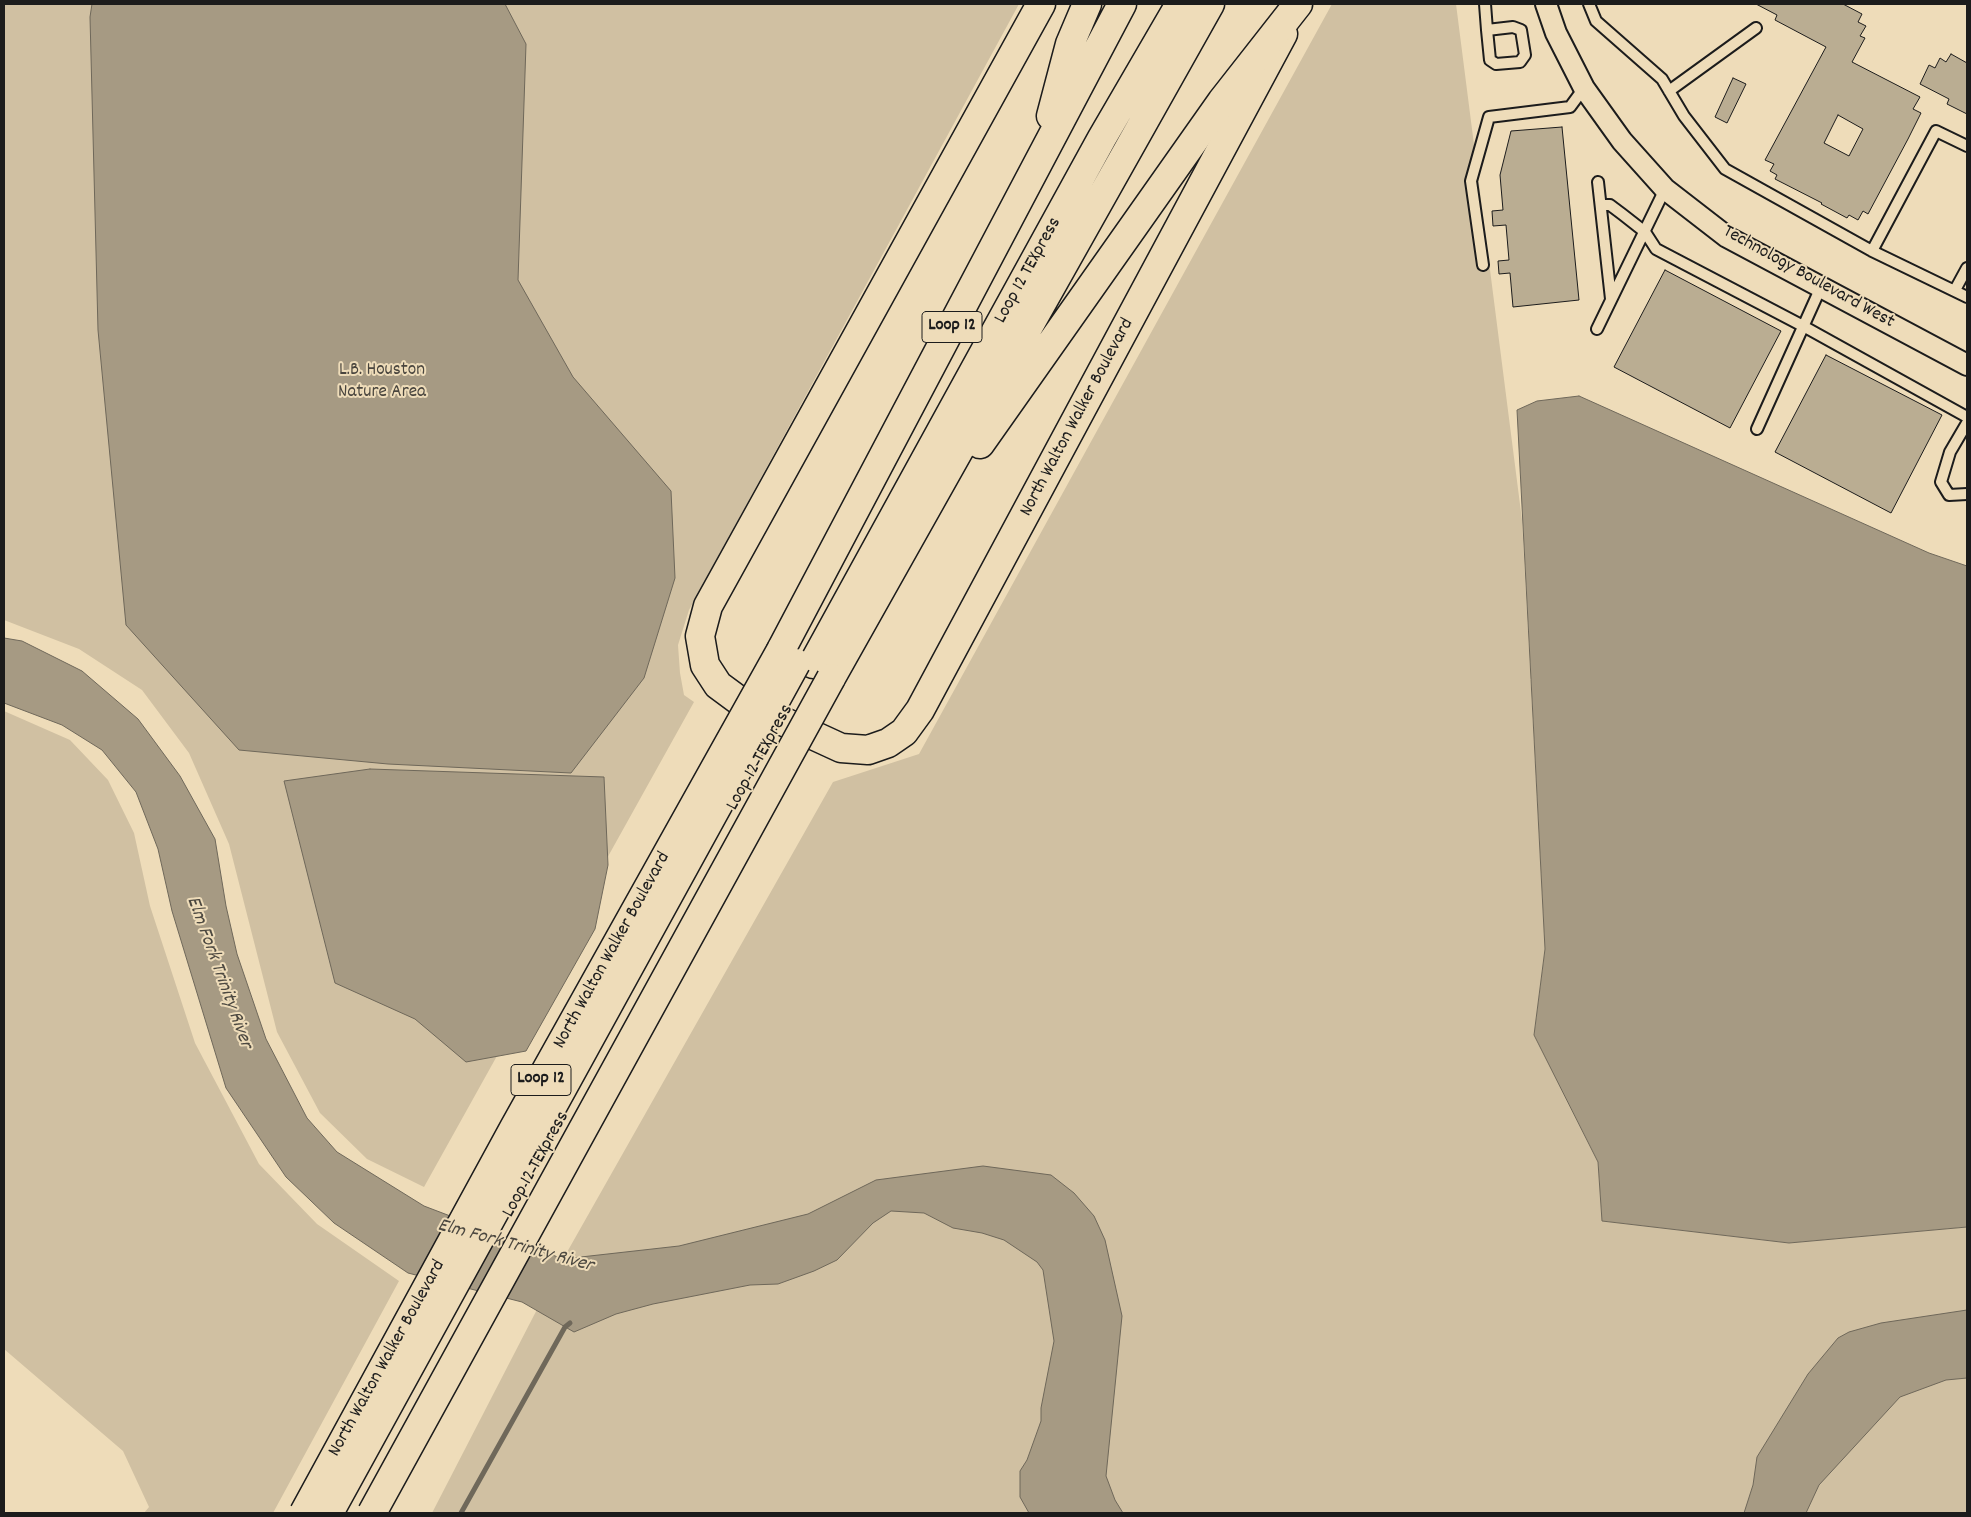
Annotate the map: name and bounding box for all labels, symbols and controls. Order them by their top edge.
street label: Loop 12 TEXpress [990,214,1068,328]
street label: Technology Boulevard West [1718,221,1898,335]
road number: Loop 12 [922,312,982,342]
street label: North Walton Walker Boulevard [1016,315,1140,521]
park label: L.B. Houston Nature Area [338,360,426,404]
street label: Loop 12 TEXpress [722,701,800,815]
street label: North Walton Walker Boulevard [549,849,677,1053]
water label: Elm Fork Trinity River [179,894,257,1052]
road number: Loop 12 [511,1064,571,1096]
street label: Loop 12 TEXpress [498,1108,576,1222]
water label: Elm Fork Trinity River [435,1215,595,1279]
street label: North Walton Walker Boulevard [324,1257,452,1461]

